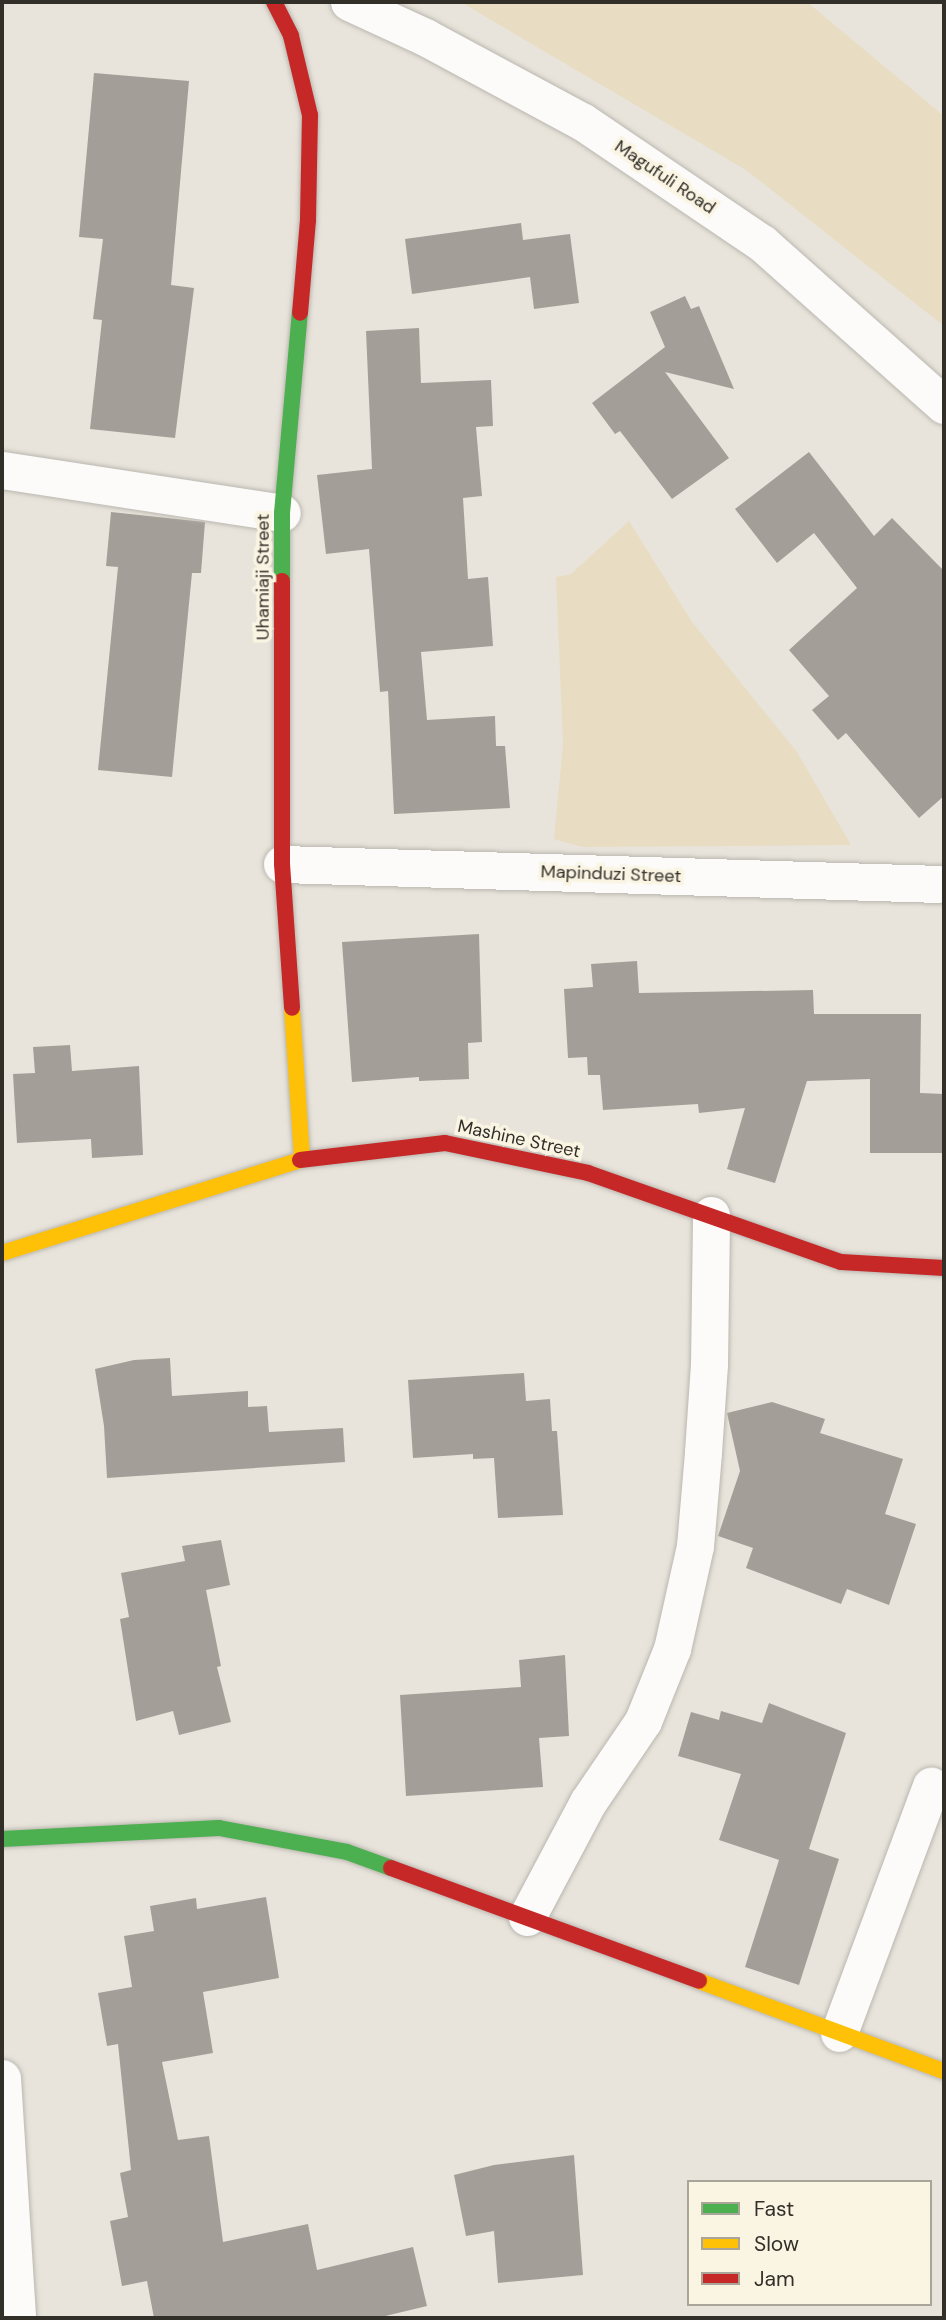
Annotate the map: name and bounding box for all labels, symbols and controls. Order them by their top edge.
street label: Magufuli Road [611,135,719,219]
street label: Uhamiaji Street [252,514,274,640]
street label: Mapinduzi Street [540,861,682,887]
street label: Mashine Street [456,1115,582,1163]
legend [687,2180,932,2306]
text: Fast [754,2195,794,2223]
text: Slow [754,2230,799,2258]
text: Jam [754,2265,795,2293]

